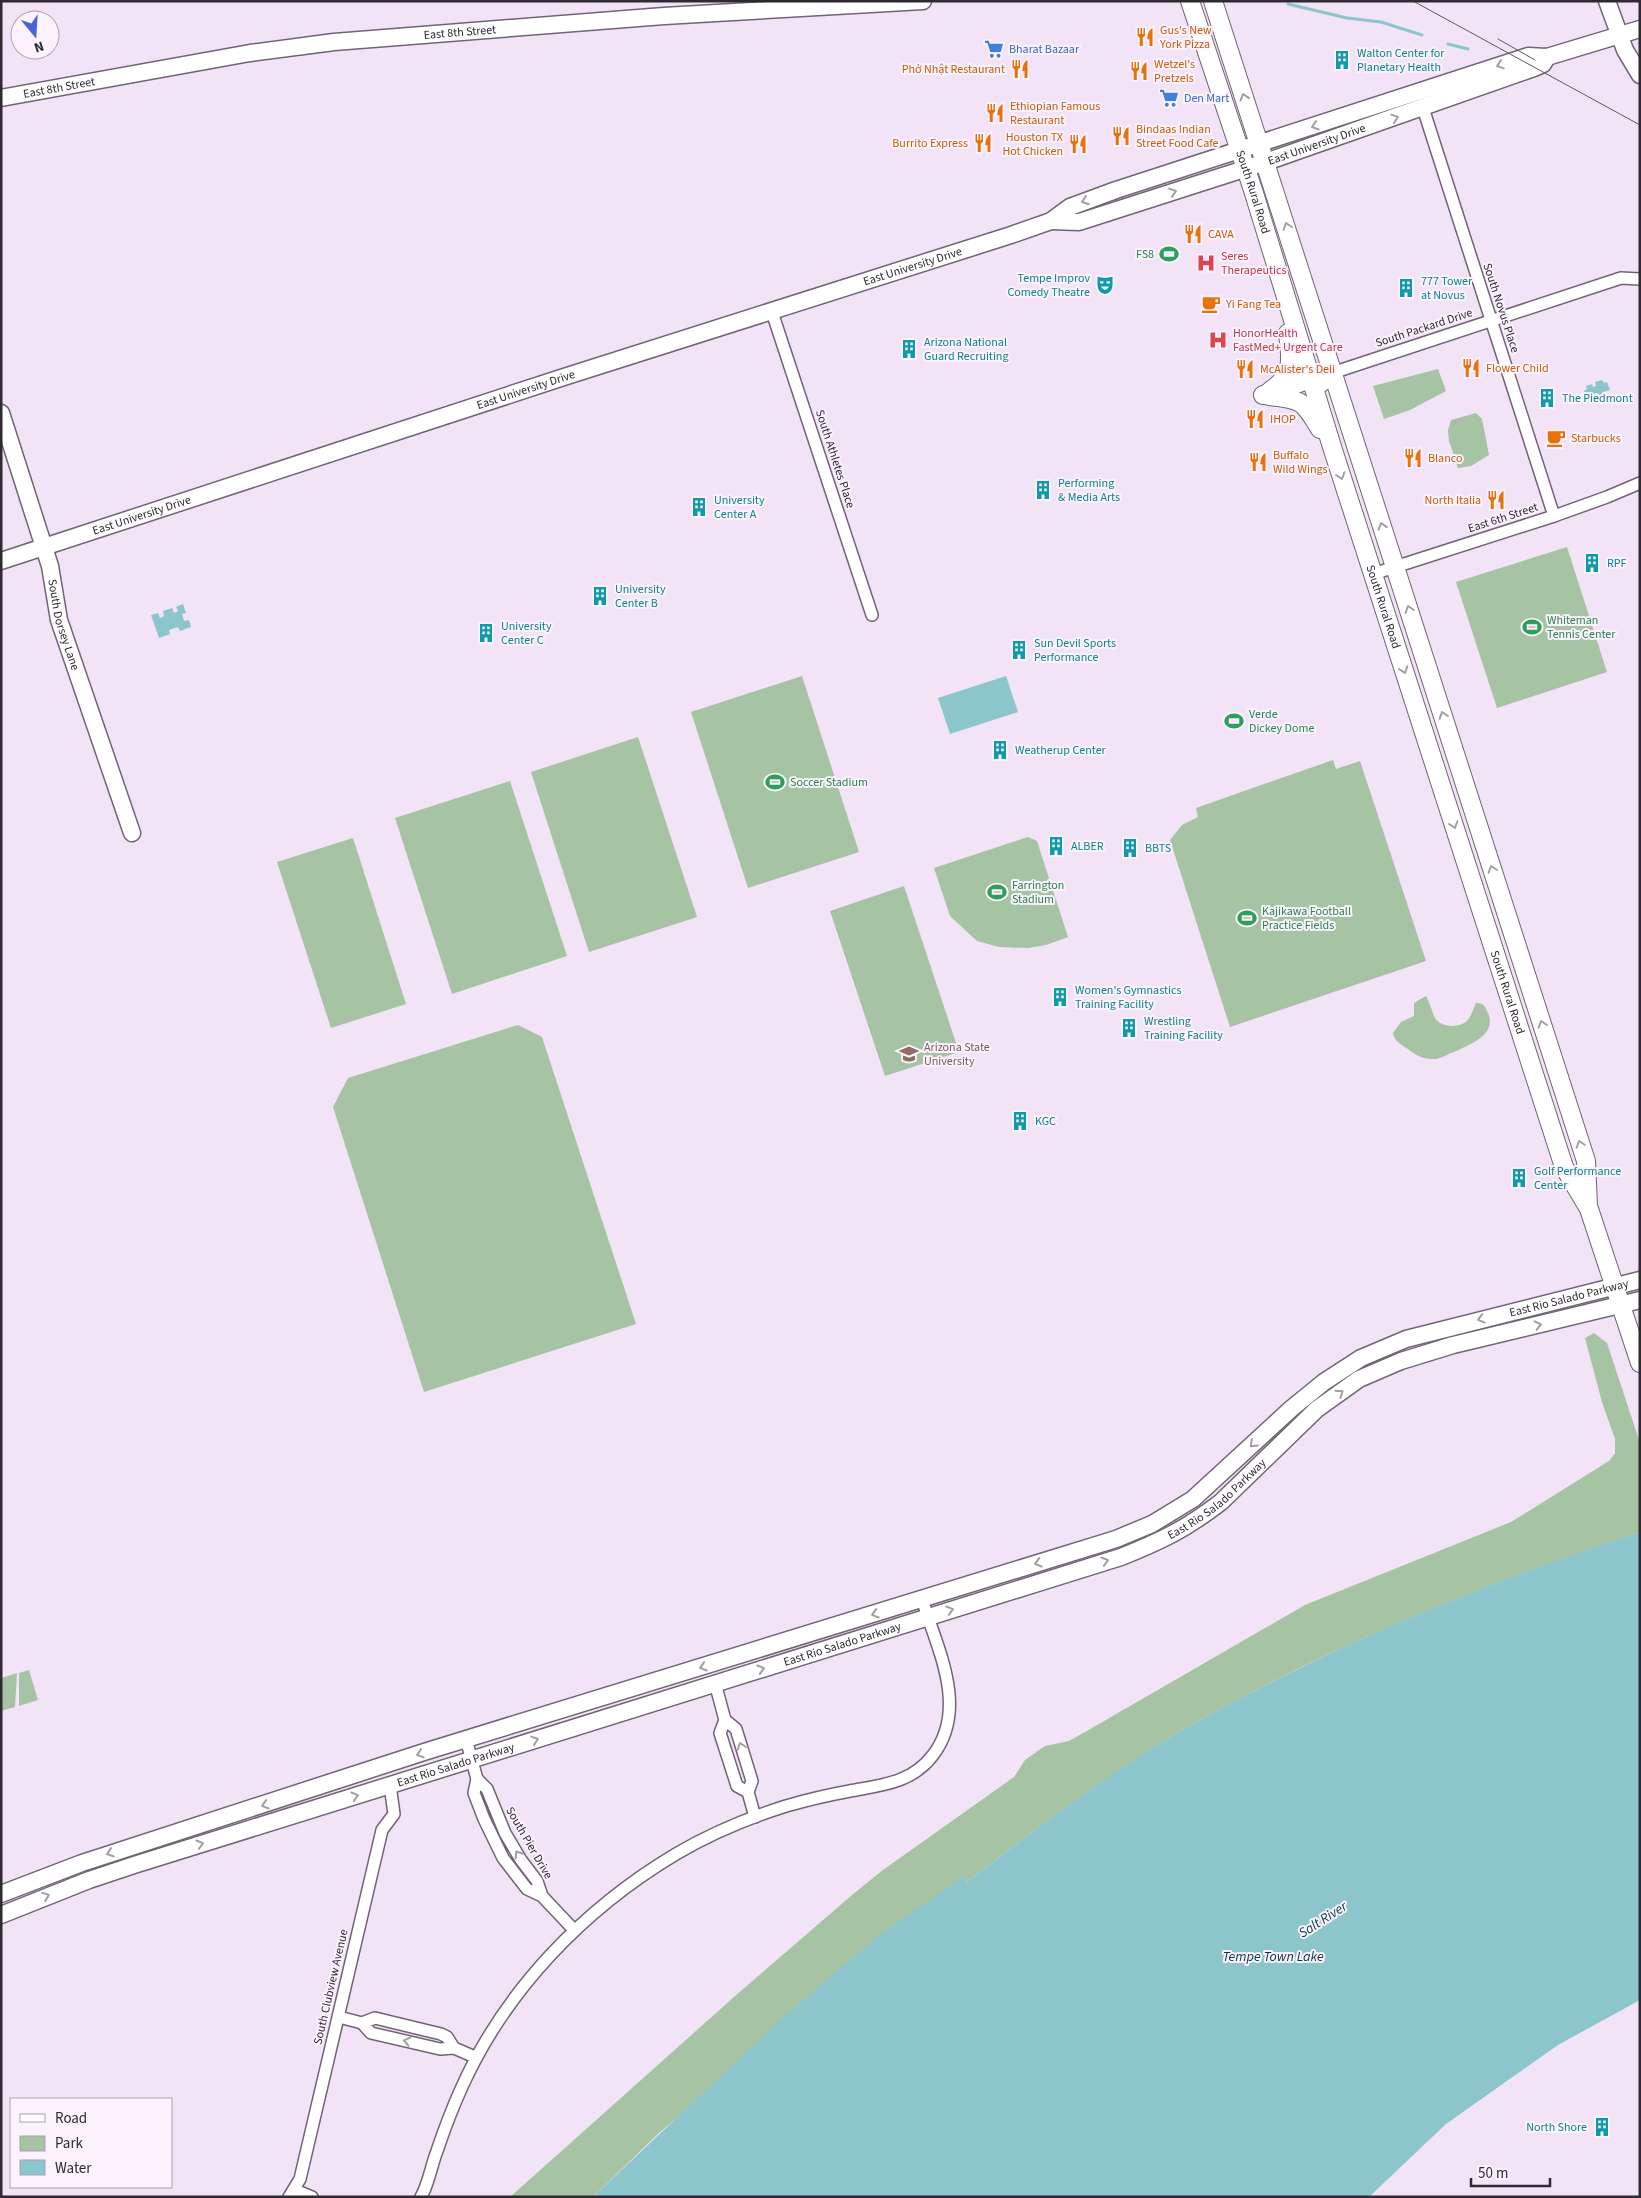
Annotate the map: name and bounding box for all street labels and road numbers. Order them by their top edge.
street label: East 8th Street [423,21,497,43]
street label: East 8th Street [22,73,96,102]
street label: East University Drive [1265,119,1368,169]
street label: South Rural Road [1232,148,1274,236]
street label: East University Drive [861,243,964,290]
street label: South Novus Place [1479,261,1524,355]
street label: South Packard Drive [1373,304,1475,352]
street label: East University Drive [474,366,577,414]
street label: South Athletes Place [811,408,859,510]
street label: East University Drive [90,491,193,539]
street label: East 6th Street [1466,499,1540,537]
street label: South Rural Road [1362,563,1405,651]
street label: South Dorsey Lane [44,578,84,673]
street label: South Rural Road [1486,948,1529,1036]
street label: East Rio Salado Parkway [1508,1275,1631,1321]
street label: East Rio Salado Parkway [1164,1454,1270,1544]
street label: East Rio Salado Parkway [781,1618,903,1670]
street label: East Rio Salado Parkway [395,1738,517,1791]
street label: South Pier Drive [501,1804,557,1882]
street label: South Clubview Avenue [309,1928,353,2046]

